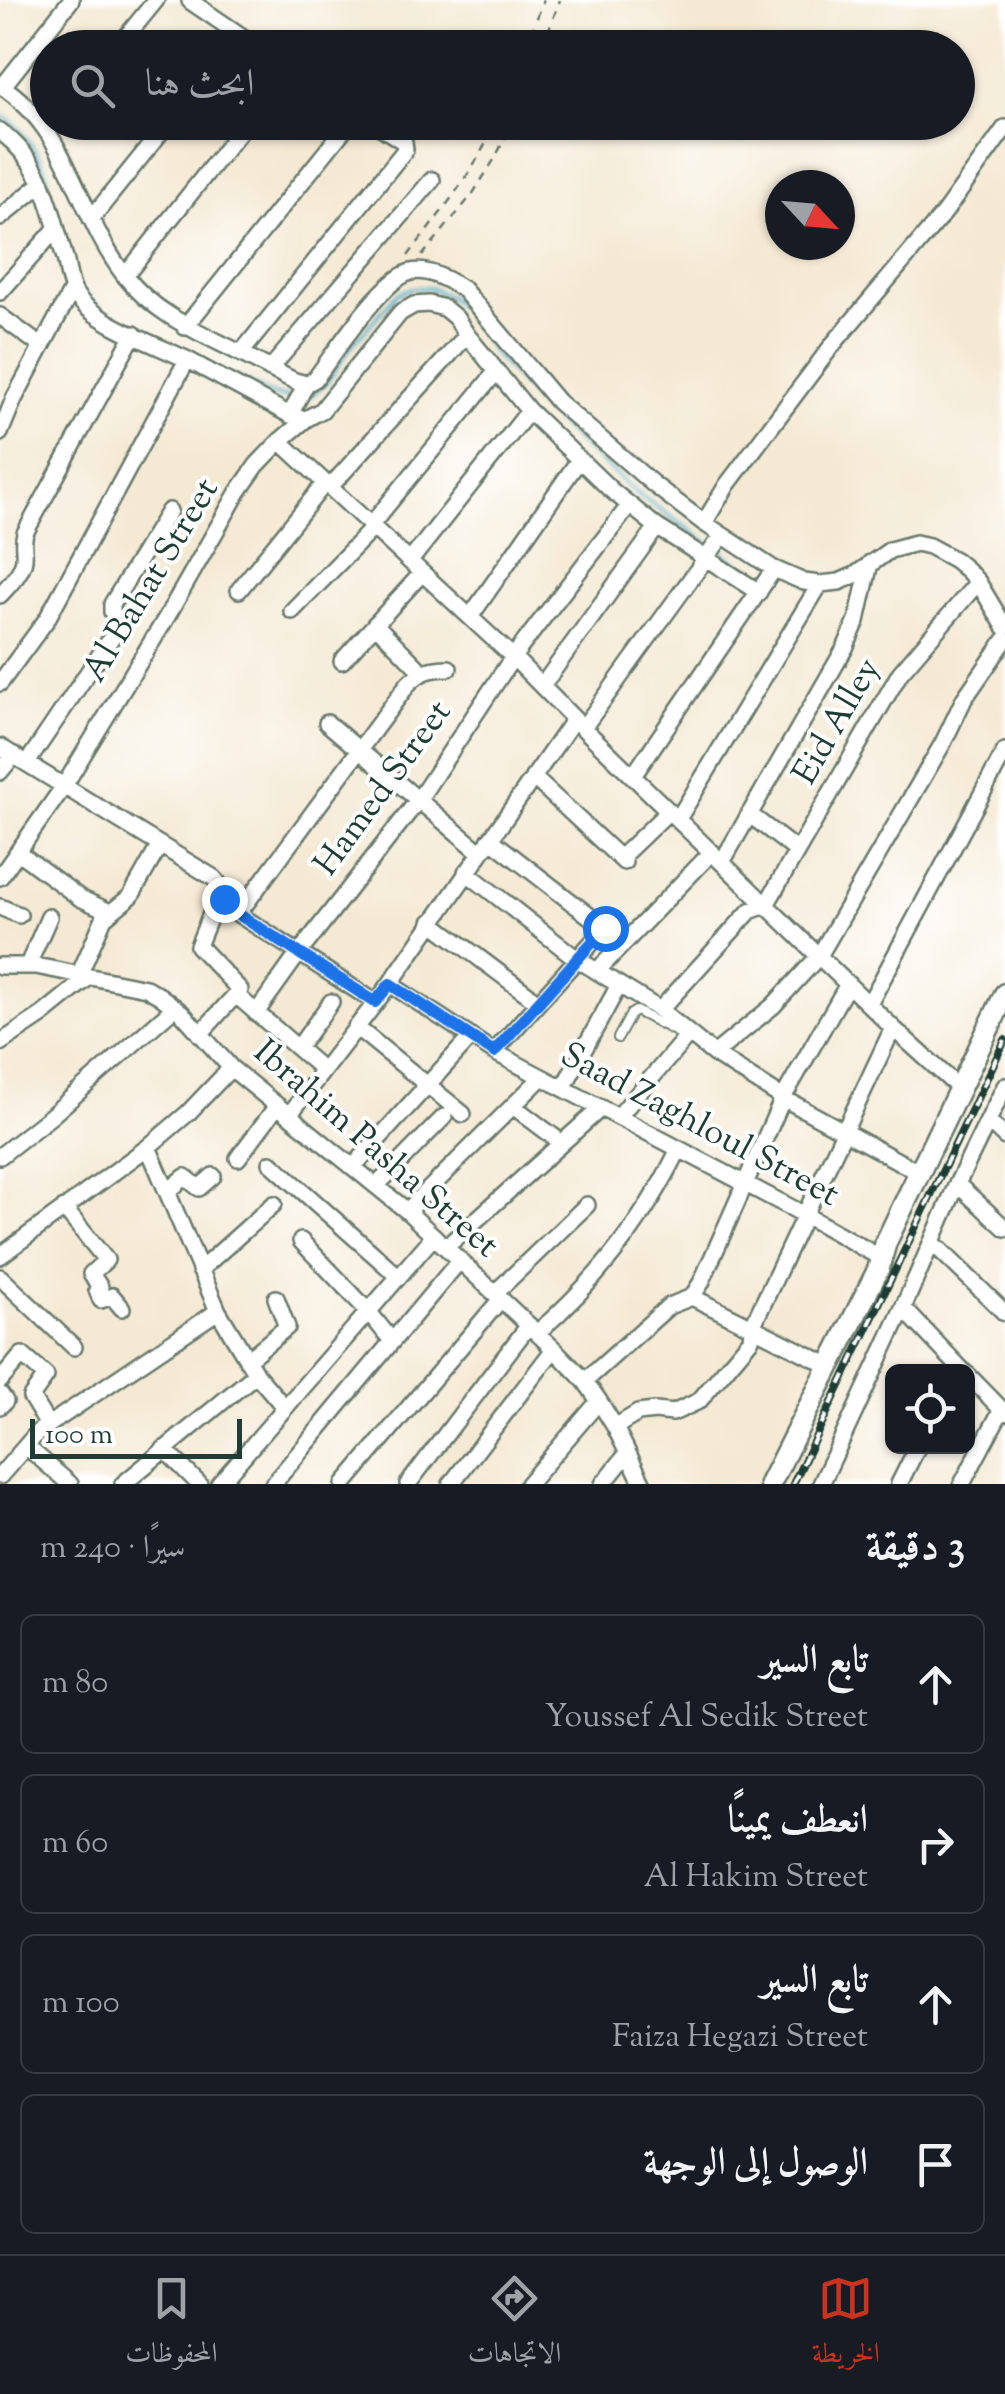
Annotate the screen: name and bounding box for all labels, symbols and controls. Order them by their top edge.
search box [30,30,975,140]
icon: search [65,58,120,113]
text: ابحث هنا [145,59,254,113]
north arrow [765,170,855,260]
street label: Al Bahat Street [71,469,233,693]
street label: Eid Alley [781,649,895,795]
street label: Hamed Street [303,691,465,887]
route end [202,877,248,923]
route start [583,906,629,952]
street label: Ibrahim Pasha Street [241,1029,509,1271]
street label: Saad Zaghloul Street [551,1031,847,1221]
map controls [885,1364,975,1454]
button: locate [885,1364,975,1454]
scale bar [30,1414,242,1458]
text: 100 m [45,1416,113,1456]
text: 3 دقيقة [866,1519,965,1579]
text: سيرًا · 240 m [40,1526,185,1572]
text: تابع السير [761,1635,868,1689]
icon: ahead [908,1657,963,1712]
text: 80 m [42,1661,108,1707]
text: Youssef Al Sedik Street [545,1695,868,1741]
text: انعطف يمينًا [728,1795,868,1849]
icon: right [908,1817,963,1872]
text: 60 m [42,1821,108,1867]
text: Al Hakim Street [644,1855,868,1901]
text: تابع السير [761,1955,868,2009]
icon: ahead [908,1977,963,2032]
text: 100 m [42,1981,120,2027]
text: Faiza Hegazi Street [612,2015,868,2061]
icon: arrive [908,2137,963,2192]
text: الوصول إلى الوجهة [644,2138,868,2192]
tab: المحفوظات [125,2271,217,2380]
tab: الاتجاهات [468,2271,561,2380]
tab: الخريطة [812,2271,880,2380]

